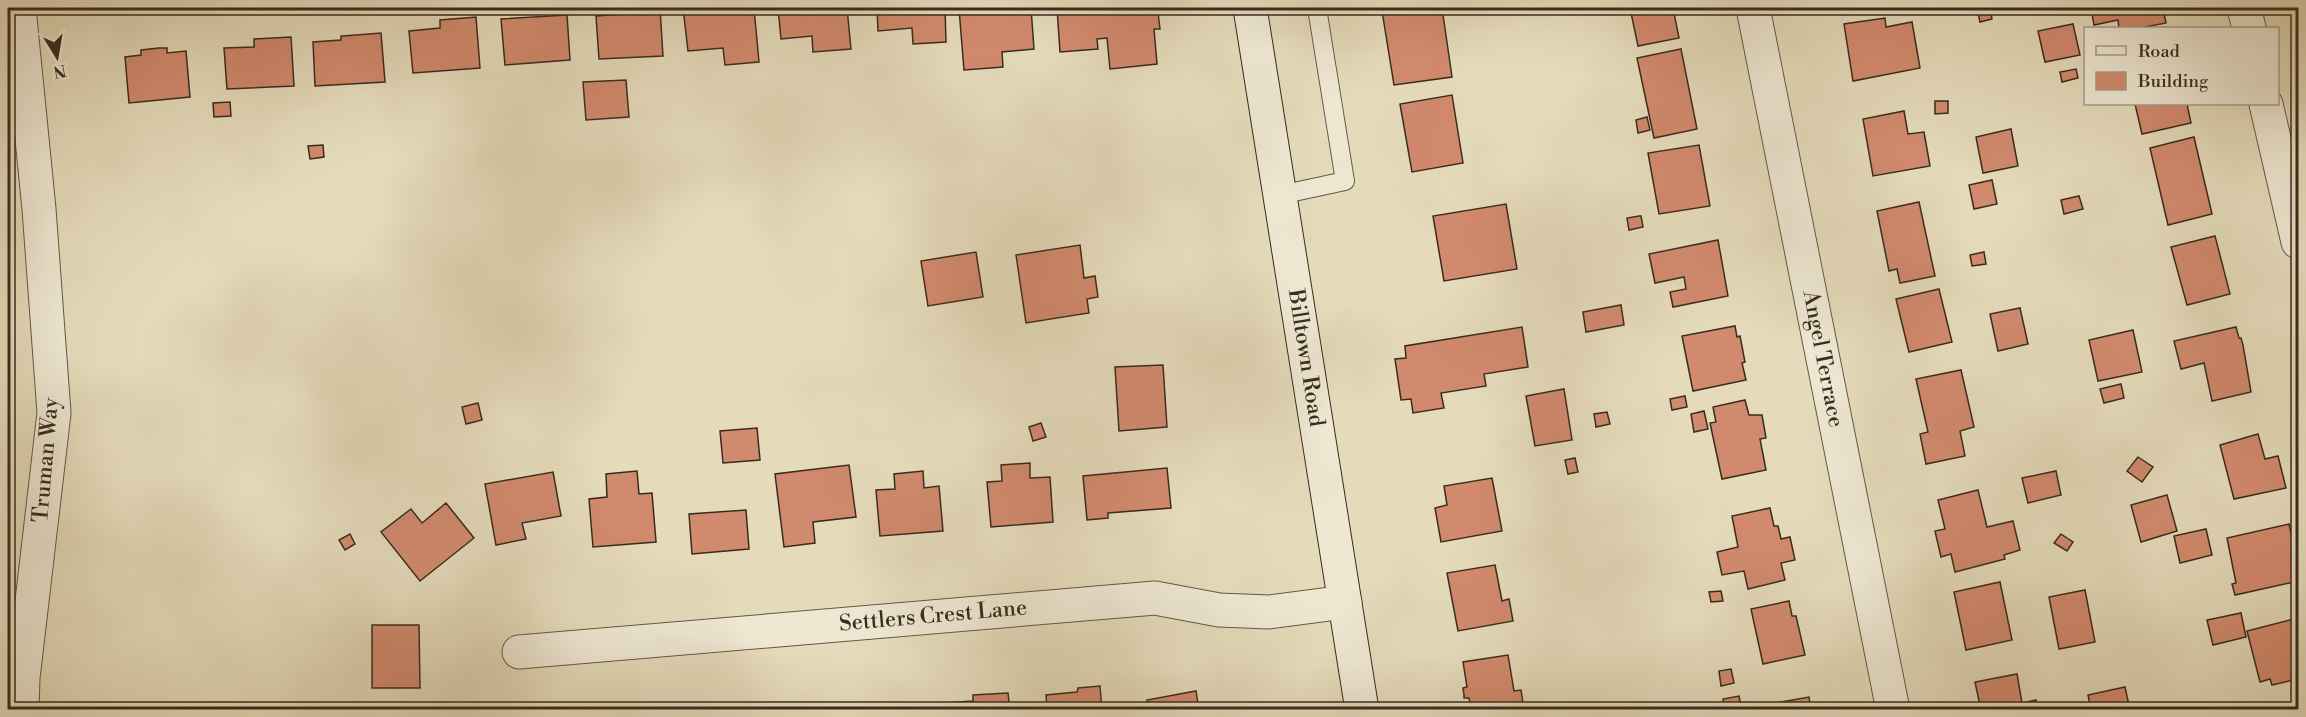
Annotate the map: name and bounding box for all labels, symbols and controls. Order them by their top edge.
north arrow [27,27,87,87]
legend [2084,27,2279,105]
text: Road [2138,40,2181,63]
text: N [51,60,68,82]
text: Building [2137,70,2209,93]
street label: Billtown Road [1282,286,1330,429]
street label: Angel Terrace [1796,287,1849,430]
street label: Truman Way [27,396,65,524]
street label: Settlers Crest Lane [838,594,1028,638]

